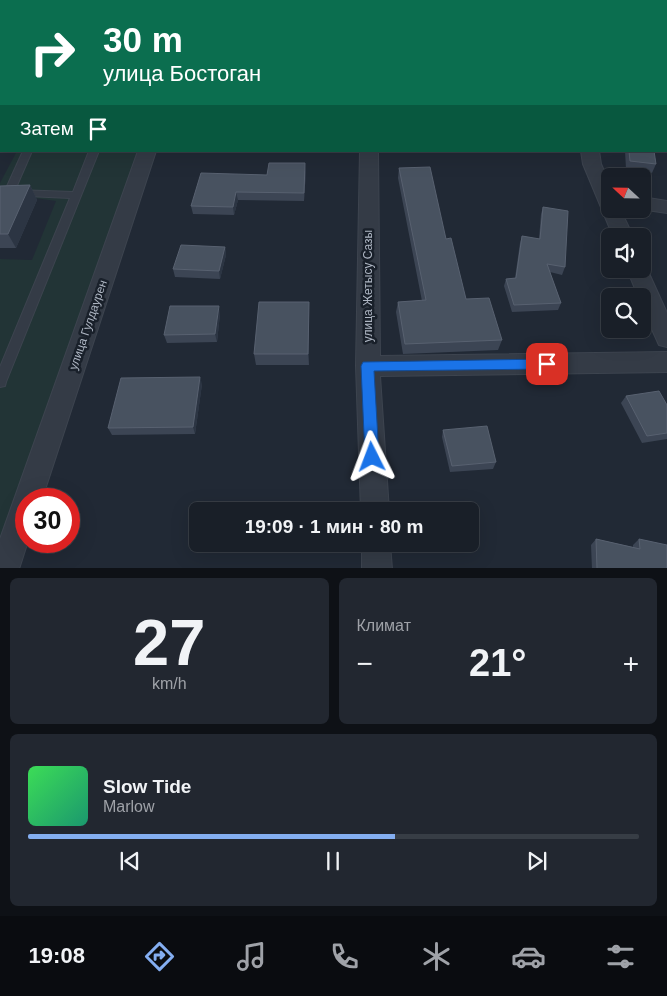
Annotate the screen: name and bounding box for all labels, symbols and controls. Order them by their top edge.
icon: right [20,20,85,85]
text: 30 m [103,20,183,59]
text: улица Бостоган [103,61,261,86]
icon: arrive [84,115,112,143]
text: Затем [20,118,74,139]
north arrow [601,168,651,218]
map controls [601,168,651,338]
button: sound [601,228,651,278]
street label: улица Жетысу Сазы [361,230,375,342]
street label: улица Гулдаурен [66,278,110,372]
button: search [601,288,651,338]
pin [526,343,568,385]
icon: arrive [533,350,561,378]
position arrow [345,430,397,482]
speed limit sign: 30 [15,488,80,553]
text: 19:09 · 1 мин · 80 m [245,516,423,537]
text: 27 [133,606,205,679]
text: Климат [357,617,411,634]
text: 21° [469,642,526,684]
text: − [357,648,373,679]
text: + [623,648,639,679]
text: km/h [152,675,187,692]
text: Slow Tide [103,776,191,797]
text: Marlow [103,798,155,815]
icon: previous [116,847,144,875]
icon: pause [319,847,347,875]
icon: next [523,847,551,875]
icon: directions [142,939,177,974]
icon: music [234,939,269,974]
icon: phone [327,939,362,974]
icon: climate [419,939,454,974]
icon: car [511,939,546,974]
icon: filters [603,939,638,974]
text: 19:08 [29,943,85,968]

